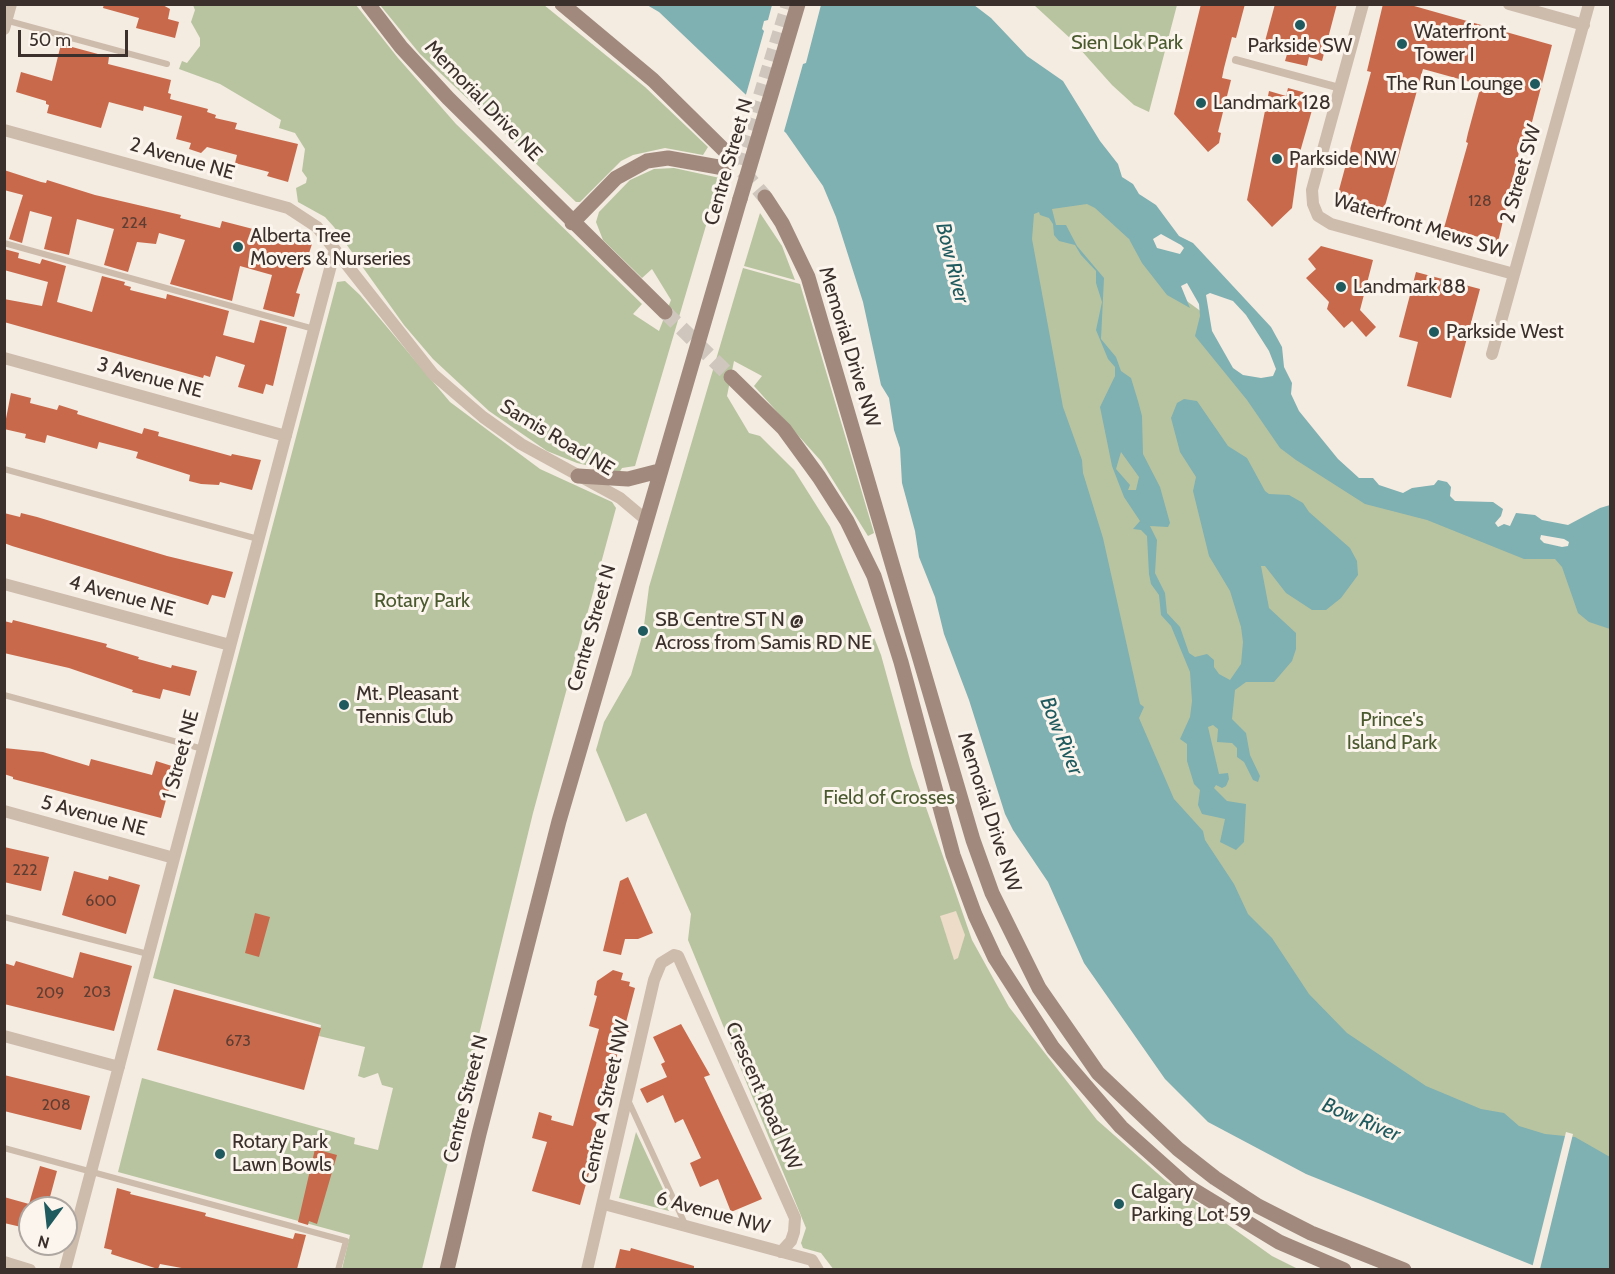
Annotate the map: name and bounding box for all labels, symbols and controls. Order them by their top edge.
scale bar [21,18,130,56]
marker: Parkside SW [1293,18,1307,32]
place label: Waterfront Tower I [1414,20,1506,67]
text: 50 m [29,29,71,51]
park label: Sien Lok Park [1071,31,1183,55]
place label: Parkside SW [1248,34,1352,58]
street label: Memorial Drive NE [419,36,547,166]
marker: Waterfront Tower I [1395,37,1409,51]
place label: The Run Lounge [1386,72,1523,96]
marker: The Run Lounge [1528,77,1542,91]
place label: Landmark 128 [1213,91,1331,115]
street label: Centre Street N [699,96,759,228]
marker: Landmark 128 [1194,96,1208,110]
street label: 2 Street SW [1495,122,1547,226]
street label: 2 Avenue NE [127,133,237,185]
place label: Parkside NW [1289,147,1396,171]
marker: Parkside NW [1270,152,1284,166]
street label: Waterfront Mews SW [1330,188,1510,264]
house number: 128 [1468,191,1492,211]
house number: 224 [121,213,147,233]
water label: Bow River [930,220,974,306]
place label: Alberta Tree Movers & Nurseries [250,224,411,271]
marker: Alberta Tree Movers & Nurseries [231,240,245,254]
street label: Memorial Drive NW [813,264,885,430]
place label: Landmark 88 [1353,275,1466,299]
marker: Landmark 88 [1334,280,1348,294]
place label: Parkside West [1446,320,1564,344]
marker: Parkside West [1427,325,1441,339]
street label: 3 Avenue NE [95,352,205,404]
street label: Samis Road NE [496,395,618,481]
street label: Centre Street N [562,562,622,694]
street label: 4 Avenue NE [66,570,178,622]
park label: Rotary Park [374,589,470,613]
place label: SB Centre ST N @ Across from Samis RD NE [655,608,872,655]
marker: SB Centre ST N @ Across from Samis RD NE [636,624,650,638]
place label: Mt. Pleasant Tennis Club [356,682,459,729]
water label: Bow River [1034,693,1088,779]
marker: Mt. Pleasant Tennis Club [337,698,351,712]
street label: 1 Street NE [157,707,205,803]
park label: Prince's Island Park [1347,708,1437,755]
street label: Memorial Drive NW [952,729,1026,895]
park label: Field of Crosses [823,786,955,810]
street label: 5 Avenue NE [39,790,149,842]
house number: 222 [12,860,38,880]
house number: 600 [85,891,117,911]
house number: 203 [83,982,111,1002]
house number: 209 [36,983,64,1003]
street label: Centre A Street NW [577,1018,635,1186]
street label: Crescent Road NW [720,1018,806,1174]
house number: 673 [225,1031,251,1051]
street label: Centre Street N [439,1033,493,1165]
water label: Bow River [1318,1092,1404,1148]
house number: 208 [41,1095,71,1115]
place label: Rotary Park Lawn Bowls [232,1130,332,1177]
marker: Rotary Park Lawn Bowls [213,1147,227,1161]
place label: Calgary Parking Lot 59 [1131,1180,1251,1227]
street label: 6 Avenue NW [653,1186,773,1240]
north arrow [18,1196,78,1256]
marker: Calgary Parking Lot 59 [1112,1197,1126,1211]
text: N [36,1231,52,1253]

